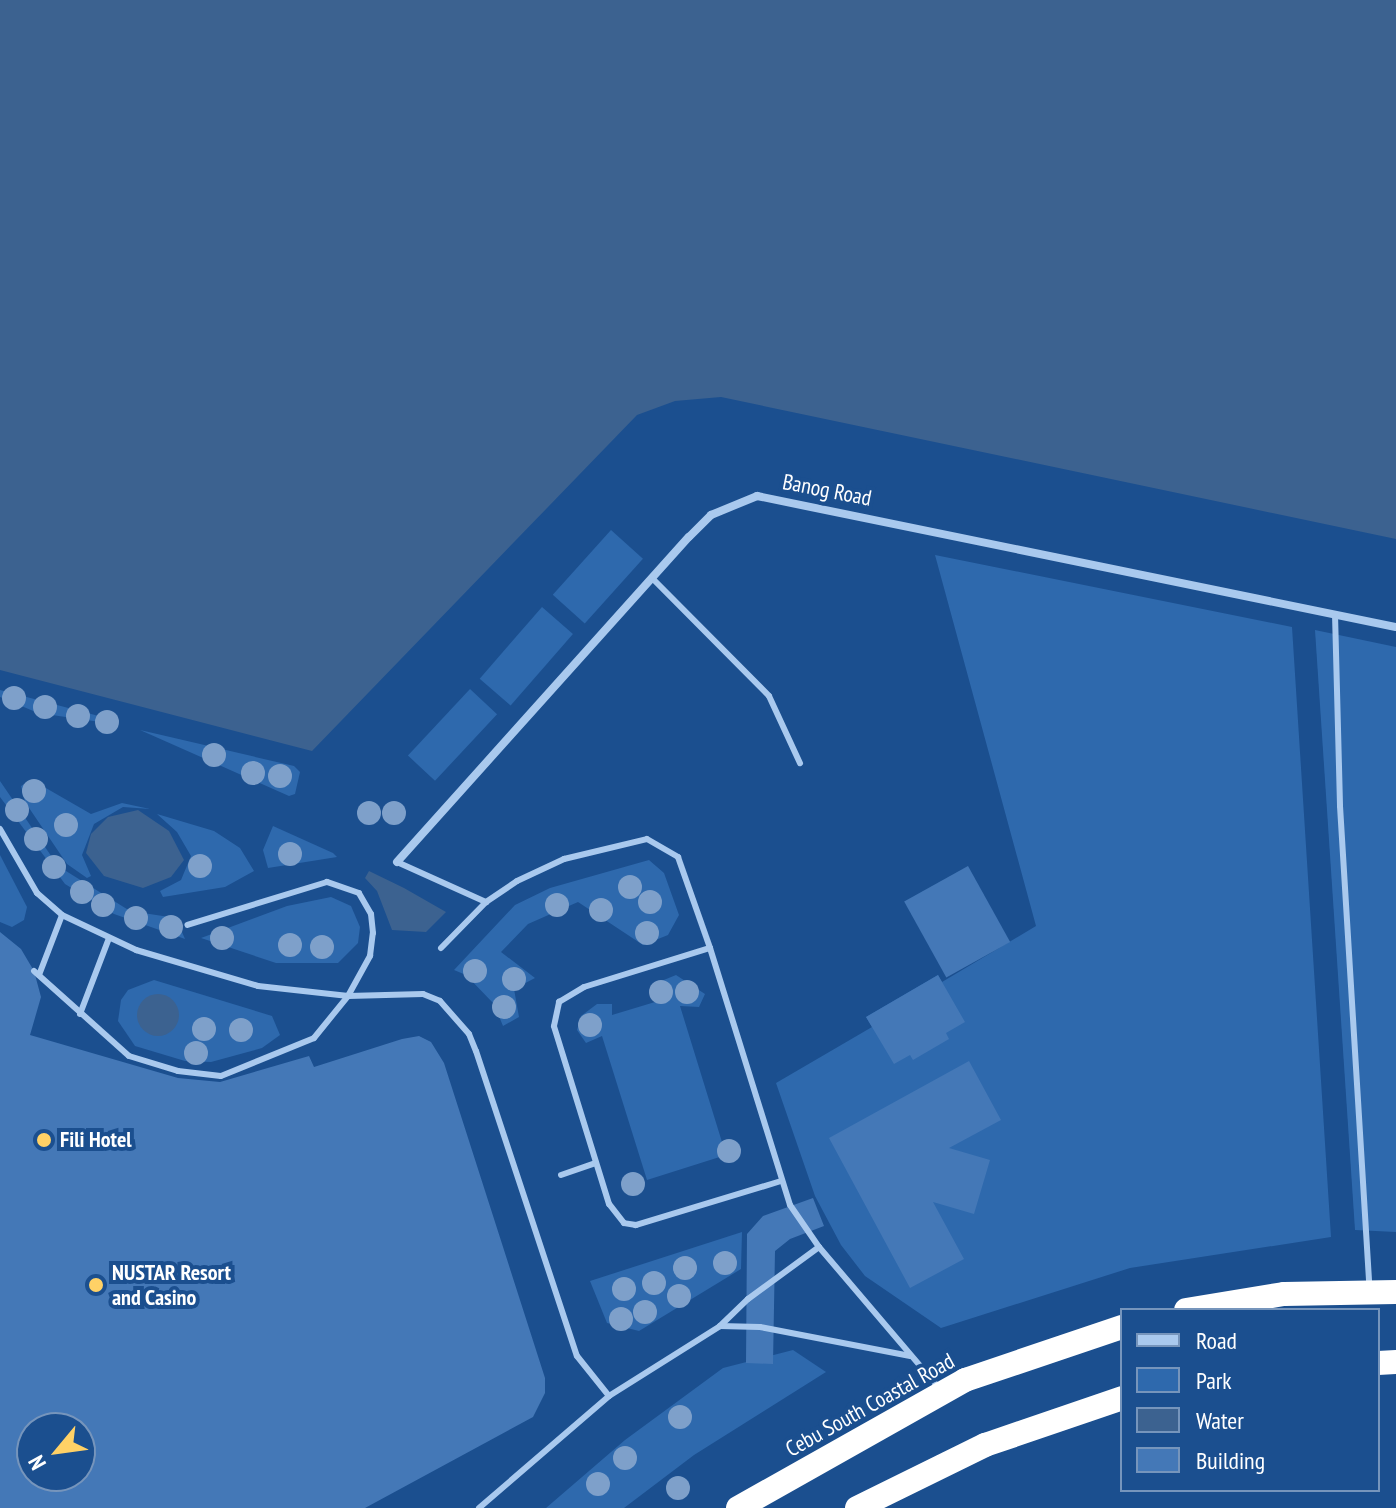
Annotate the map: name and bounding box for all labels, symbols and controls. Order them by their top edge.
street label: Banog Road [780,468,874,512]
place label: Fili Hotel [60,1127,132,1153]
marker: Fili Hotel [35,1131,53,1149]
place label: NUSTAR Resort and Casino [112,1259,231,1310]
marker: NUSTAR Resort and Casino [87,1276,105,1294]
legend [1120,1308,1380,1492]
text: Road [1196,1325,1237,1356]
street label: Cebu South Coastal Road [781,1348,959,1462]
text: Park [1196,1365,1232,1396]
text: Water [1196,1405,1244,1436]
north arrow [16,1412,96,1492]
text: Building [1196,1445,1265,1476]
text: N [22,1451,52,1475]

